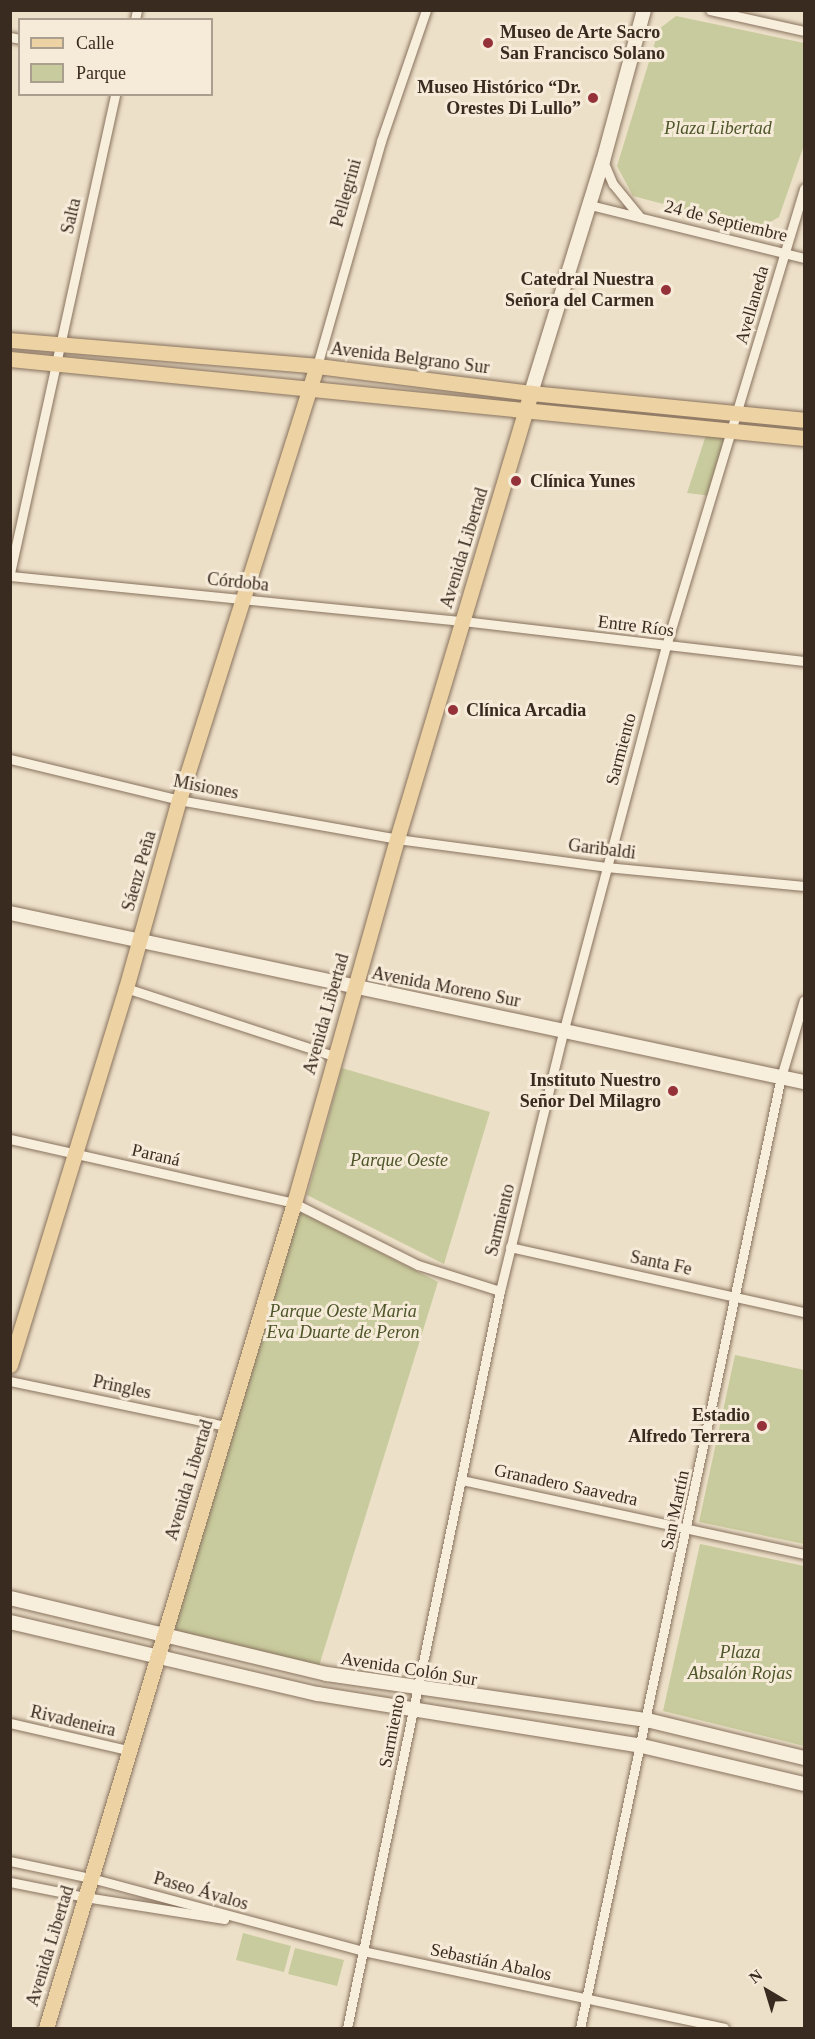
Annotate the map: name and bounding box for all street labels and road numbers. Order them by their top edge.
street label: Pellegrini [326,156,366,230]
street label: 24 de Septiembre [662,195,790,247]
street label: Salta [56,196,86,236]
street label: Avellaneda [731,263,773,347]
street label: Avenida Belgrano Sur [329,338,491,378]
street label: Avenida Libertad [435,485,493,611]
street label: Córdoba [206,568,270,596]
street label: Entre Ríos [597,611,675,641]
street label: Sarmiento [601,710,641,788]
street label: Misiones [172,770,240,804]
street label: Sáenz Peña [117,828,161,914]
street label: Garibaldi [567,834,637,864]
street label: Avenida Libertad [298,951,354,1077]
street label: Avenida Moreno Sur [370,962,522,1012]
street label: Paraná [130,1139,182,1171]
street label: Sarmiento [481,1181,519,1259]
street label: Santa Fe [628,1246,694,1280]
street label: Pringles [91,1370,153,1404]
street label: Avenida Libertad [160,1417,218,1543]
street label: Granadero Saavedra [492,1459,640,1511]
street label: San Martín [656,1468,694,1552]
street label: Avenida Colón Sur [339,1648,479,1690]
street label: Sarmiento [374,1693,410,1769]
street label: Rivadeneira [28,1701,118,1741]
street label: Paseo Ávalos [151,1867,251,1915]
street label: Avenida Libertad [21,1883,79,2009]
street label: Sebastián Abalos [428,1938,554,1986]

